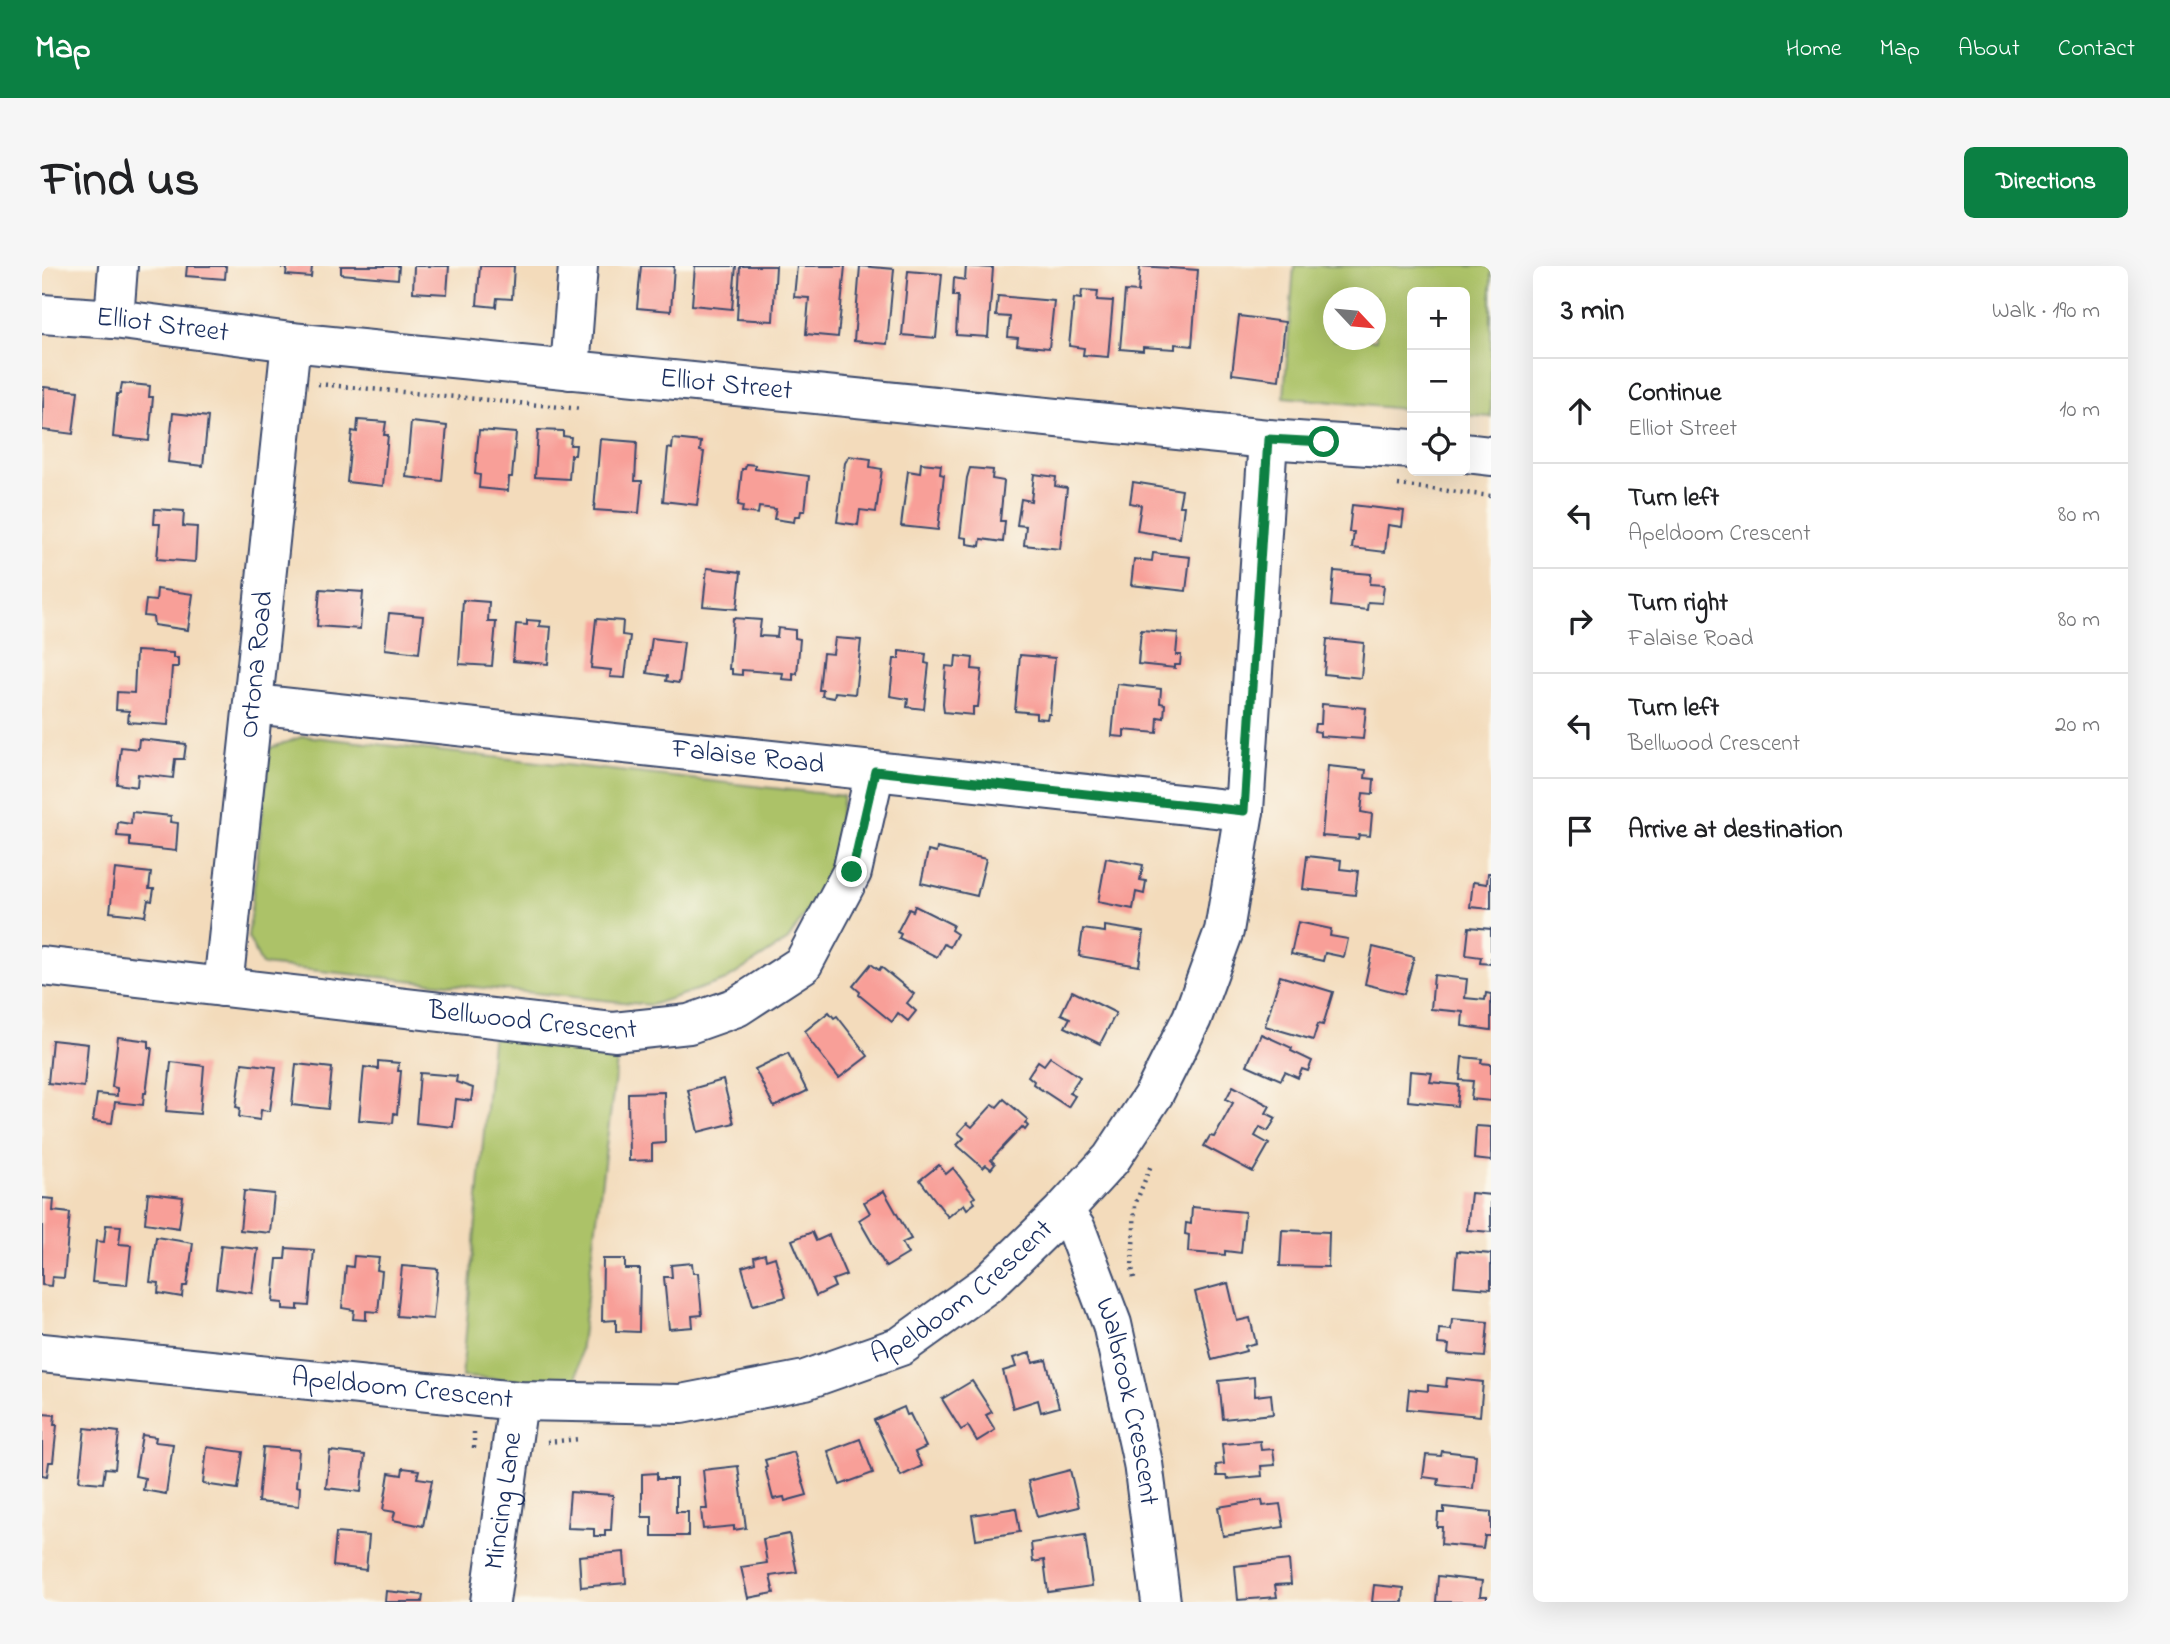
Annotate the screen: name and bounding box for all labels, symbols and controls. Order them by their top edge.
text: Map [35,25,91,73]
text: Home [1786,32,1842,67]
text: Map [1880,32,1920,67]
text: About [1958,32,2020,67]
text: Contact [2058,32,2135,67]
text: Find us [42,146,199,218]
button: Directions [1964,147,2128,218]
north arrow [1323,287,1386,350]
map controls [1407,287,1470,476]
button: + [1407,287,1470,350]
text: 3 min [1561,290,1624,334]
text: Walk · 190 m [1992,295,2100,328]
street label: Elliot Street [95,297,231,354]
button: − [1407,350,1470,413]
street label: Elliot Street [658,358,794,412]
text: Continue [1628,375,1721,413]
icon: ahead [1561,392,1599,430]
text: 10 m [2059,394,2100,427]
button: locate [1407,413,1470,476]
text: Elliot Street [1628,413,1737,446]
route start [1308,426,1339,457]
text: Turn left [1628,480,1719,518]
icon: left [1561,497,1599,535]
text: 80 m [2058,499,2100,532]
text: Apeldoom Crescent [1628,518,1811,551]
text: Turn right [1628,585,1728,623]
street label: Ortona Road [229,589,285,741]
icon: right [1561,602,1599,640]
text: 80 m [2058,604,2100,637]
text: Falaise Road [1628,623,1754,656]
text: Turn left [1628,690,1719,728]
icon: left [1561,707,1599,745]
text: 20 m [2055,709,2100,742]
text: Bellwood Crescent [1628,728,1800,761]
street label: Falaise Road [669,729,827,786]
icon: arrive [1561,812,1599,850]
text: Arrive at destination [1628,812,1843,850]
route end [836,856,867,887]
street label: Bellwood Crescent [425,990,639,1052]
street label: Apeldoom Crescent [865,1210,1063,1376]
street label: Walbrook Crescent [1083,1292,1169,1508]
street label: Apeldoom Crescent [289,1358,515,1421]
street label: Mincing Lane [474,1429,534,1572]

